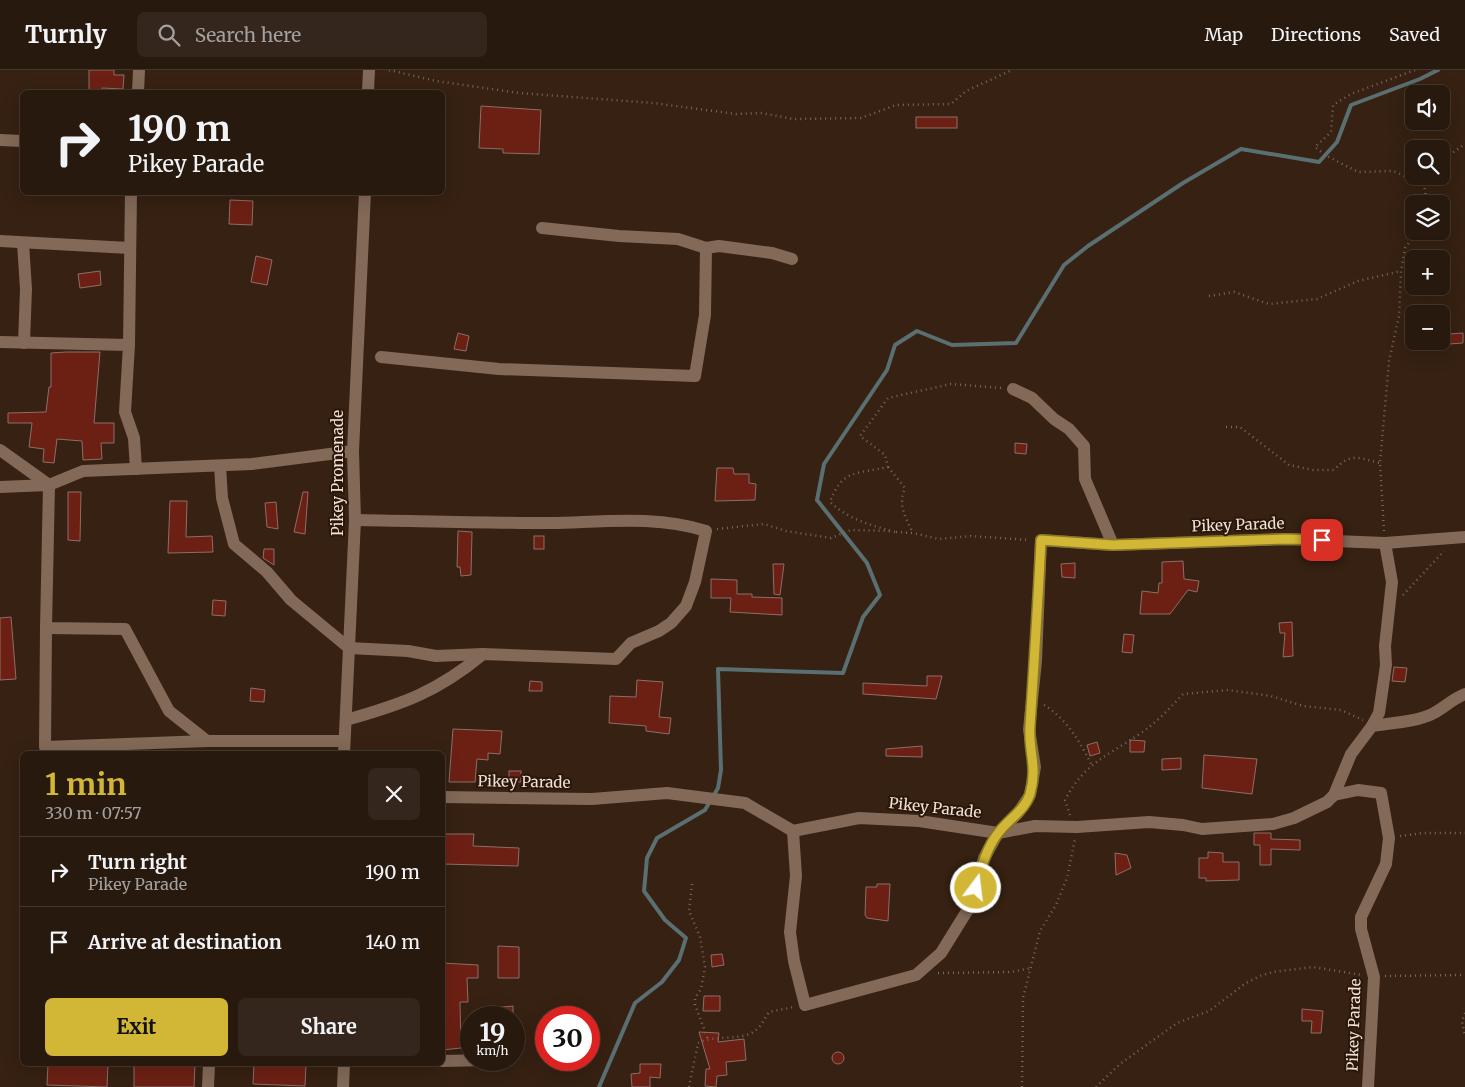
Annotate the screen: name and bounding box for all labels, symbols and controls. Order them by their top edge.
search box [137,12,487,57]
text: Turnly [25,19,107,50]
icon: search [155,21,183,49]
text: Search here [195,23,301,47]
text: Map [1205,23,1243,46]
text: Directions [1271,23,1361,46]
text: Saved [1389,23,1440,46]
map controls [1405,85,1450,350]
button: sound [1405,85,1450,130]
text: 190 m [128,107,231,151]
icon: right [45,110,110,175]
button: search [1405,140,1450,185]
text: Pikey Parade [128,150,264,178]
button: layers [1405,195,1450,240]
button: + [1405,250,1450,295]
button: − [1405,305,1450,350]
street label: Pikey Promenade [328,410,347,536]
street label: Pikey Parade [1191,513,1285,536]
pin [1301,519,1343,561]
icon: arrive [1308,526,1336,554]
text: 1 min [45,765,127,803]
button: close [368,768,420,820]
street label: Pikey Parade [477,771,571,792]
street label: Pikey Parade [888,793,982,822]
text: 330 m · 07:57 [45,803,141,823]
text: Turn right [88,850,187,874]
icon: right [45,858,73,886]
text: 190 m [365,860,420,884]
position arrow [949,861,1001,913]
text: Pikey Parade [88,874,187,894]
icon: arrive [45,928,73,956]
text: Arrive at destination [88,930,282,954]
text: 140 m [365,930,420,954]
street label: Pikey Parade [1342,978,1365,1072]
button: Exit [45,998,228,1056]
button: Share [238,998,420,1056]
speed limit sign: 30 [535,1006,600,1071]
text: 19 [480,1016,505,1048]
text: km/h [477,1043,508,1058]

